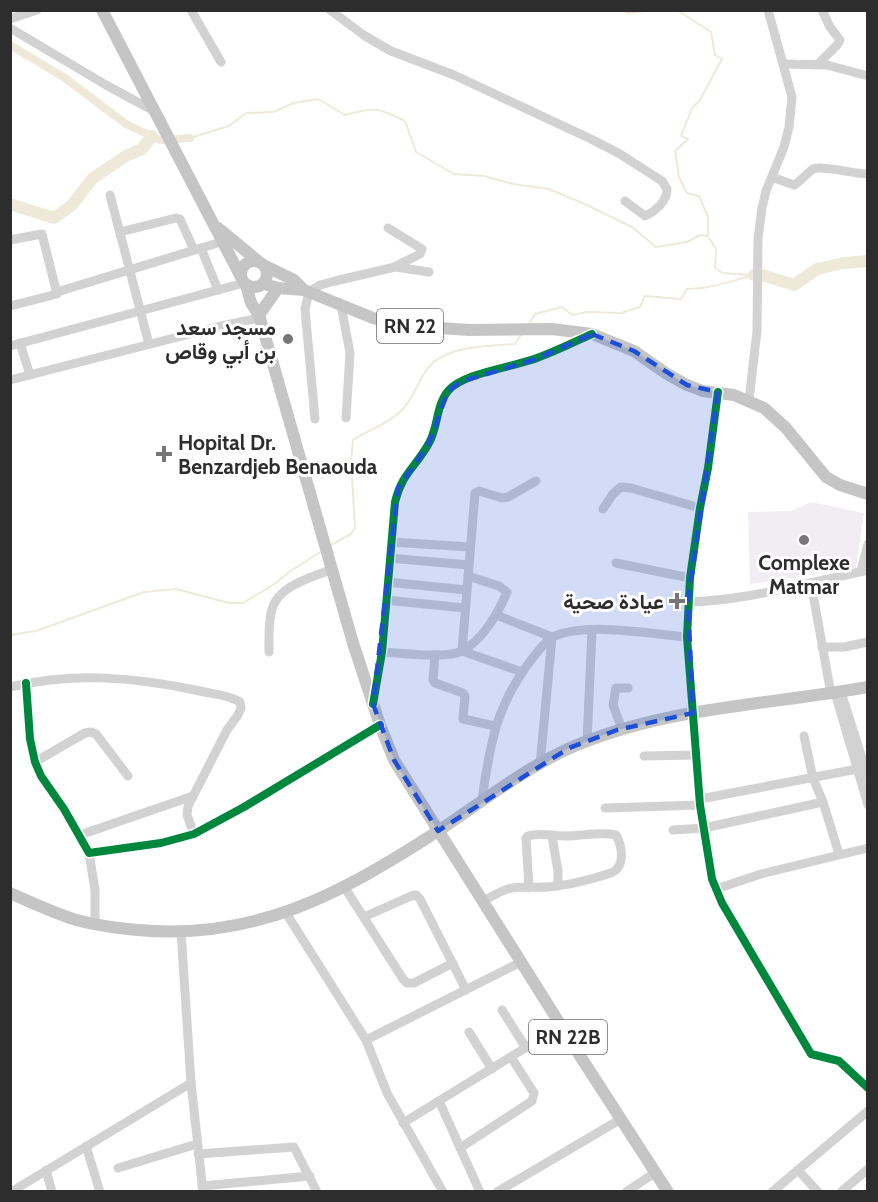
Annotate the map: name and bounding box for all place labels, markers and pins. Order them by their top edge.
place label: مسجد سعد بن أبي وقاص [165,315,276,369]
marker: مسجد سعد بن أبي وقاص [281,332,295,346]
place label: Hopital Dr. Benzardjeb Benaouda [178,430,378,479]
marker: Hopital Dr. Benzardjeb Benaouda [155,445,173,463]
marker: Complexe Matmar [797,533,811,547]
place label: Complexe Matmar [758,550,850,599]
place label: عيادة صحية [563,589,664,614]
marker: عيادة صحية [668,592,686,610]

